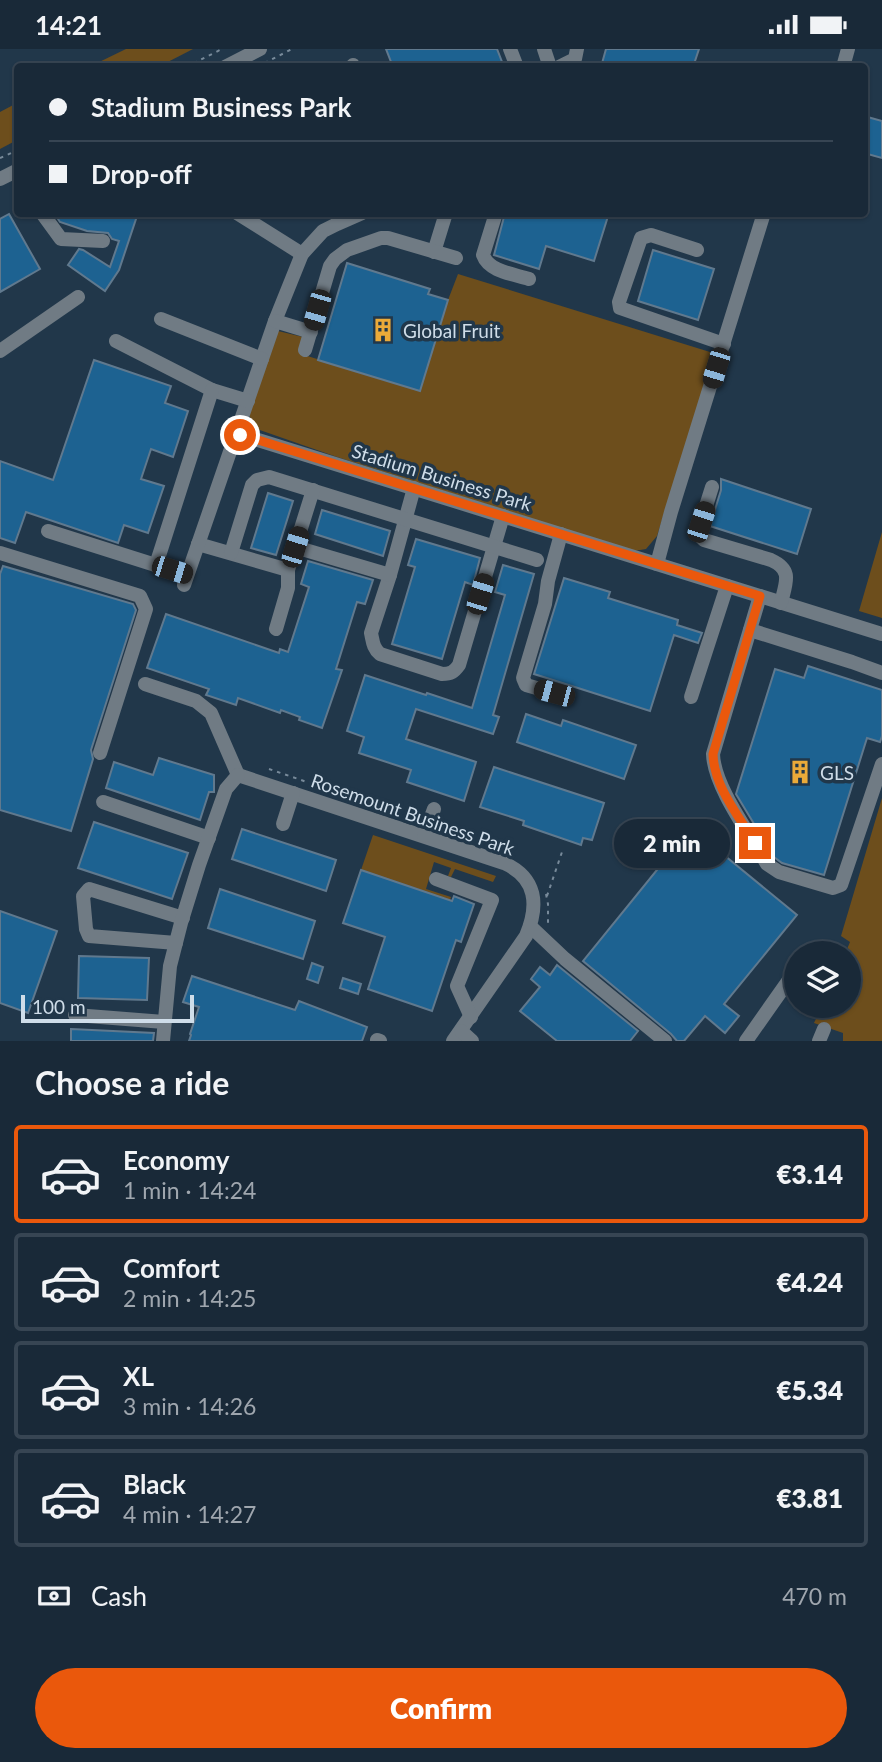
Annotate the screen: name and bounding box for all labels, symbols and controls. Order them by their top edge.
text: 14:21 [35,9,102,41]
text: Stadium Business Park [91,91,351,123]
text: Drop-off [91,158,192,190]
car [302,287,333,333]
building icon: Global Fruit [369,316,397,344]
place label: Global Fruit [403,319,500,342]
car [700,345,733,391]
route start [224,419,256,451]
street label: Stadium Business Park [349,439,535,515]
car [685,499,718,545]
car [279,524,312,570]
car [149,554,196,586]
car [464,571,497,617]
car [531,677,578,709]
building icon: GLS [786,758,814,786]
place label: GLS [820,761,854,784]
street label: Rosemount Business Park [308,768,518,860]
callout: 2 min [615,819,730,867]
route end [739,827,771,859]
text: 2 min [643,829,701,857]
map controls [784,941,861,1018]
button: layers [784,941,861,1018]
scale bar [21,992,194,1024]
text: 100 m [32,995,86,1018]
text: Choose a ride [35,1063,229,1102]
icon: car [39,1143,102,1206]
text: Economy [123,1144,229,1176]
text: €3.14 [776,1158,843,1190]
text: 1 min · 14:24 [123,1176,256,1204]
icon: car [39,1251,102,1314]
text: Comfort [123,1252,220,1284]
text: €4.24 [776,1266,843,1298]
text: 2 min · 14:25 [123,1284,256,1312]
icon: car [39,1359,102,1422]
text: XL [123,1360,154,1392]
text: €5.34 [776,1374,843,1406]
text: 3 min · 14:26 [123,1392,256,1420]
icon: car [39,1467,102,1530]
text: Black [123,1468,186,1500]
text: €3.81 [776,1482,843,1514]
text: 4 min · 14:27 [123,1500,256,1528]
icon: cash [35,1577,73,1615]
text: Cash [91,1580,147,1612]
text: 470 m [782,1582,847,1610]
button: Confirm [35,1668,847,1748]

